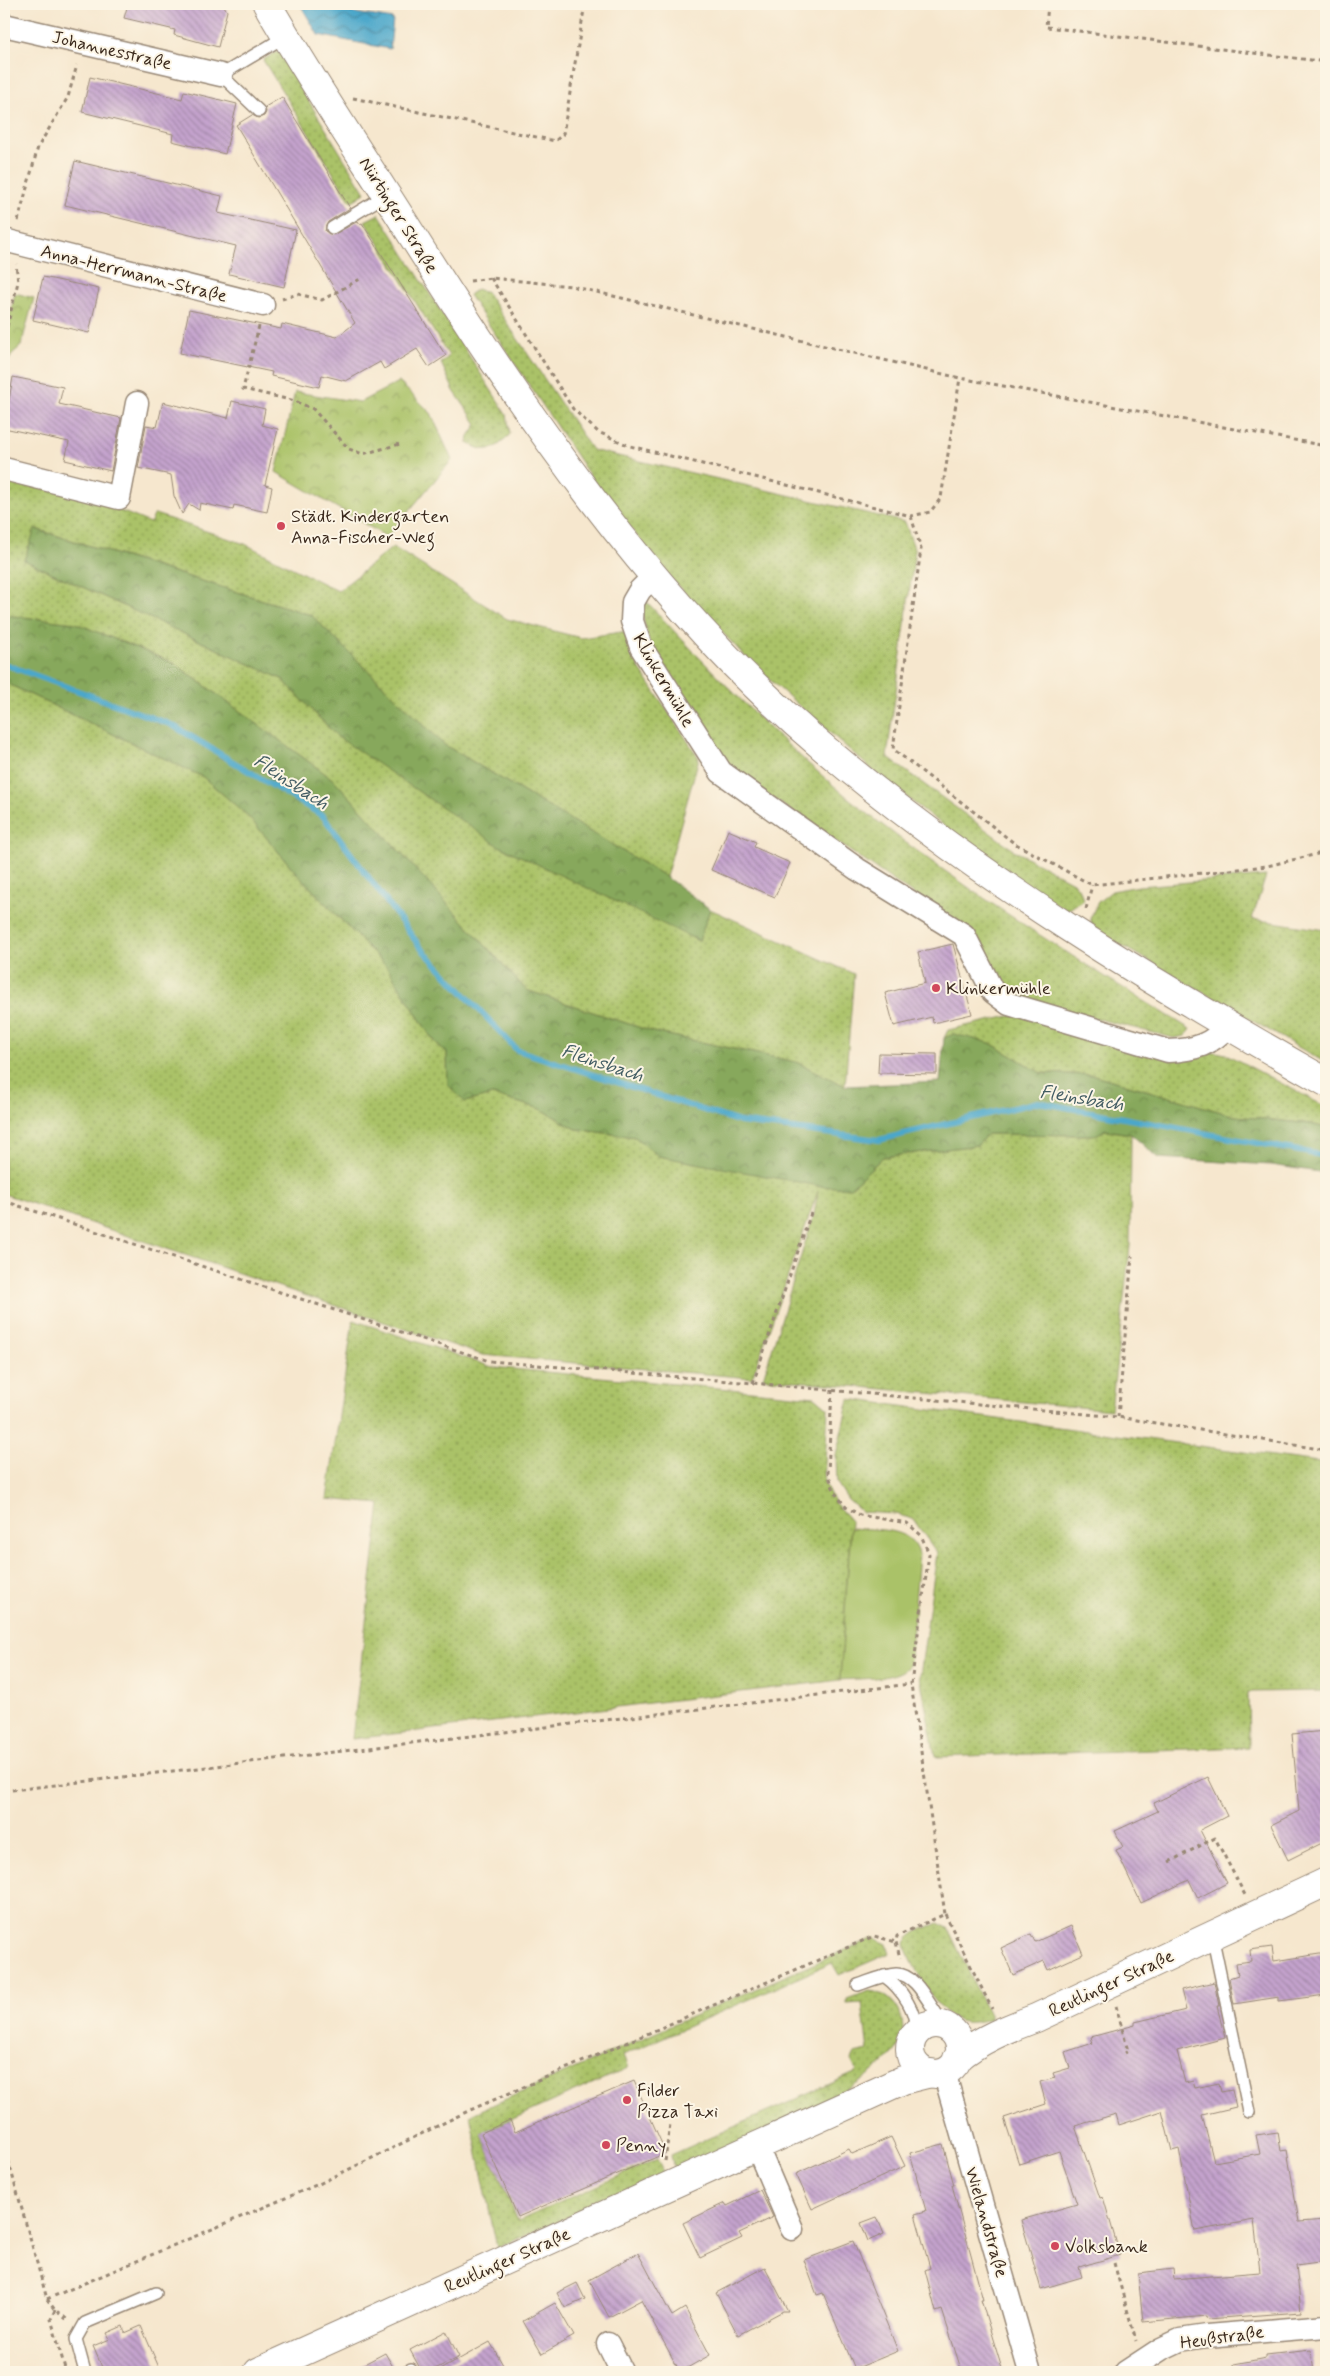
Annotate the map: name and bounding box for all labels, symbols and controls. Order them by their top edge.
street label: Johannesstraße [50,26,174,76]
street label: Nürtinger Straße [351,153,444,279]
street label: Anna-Herrmann-Straße [38,239,230,309]
place label: Städt. Kindergarten Anna-Fischer-Weg [291,505,449,552]
marker: Städt. Kindergarten Anna-Fischer-Weg [275,520,287,532]
street label: Klinkermühle [627,629,700,732]
water label: Fleinsbach [249,749,334,816]
place label: Klinkermühle [946,977,1051,1001]
marker: Klinkermühle [930,982,942,994]
water label: Fleinsbach [558,1038,647,1088]
water label: Fleinsbach [1038,1080,1126,1117]
street label: Reutlinger Straße [1045,1944,1179,2025]
place label: Filder Pizza Taxi [637,2079,718,2124]
marker: Filder Pizza Taxi [621,2094,633,2106]
place label: Penny [616,2134,666,2158]
marker: Penny [600,2139,612,2151]
street label: Wielandstraße [959,2164,1013,2280]
street label: Reutlinger Straße [441,2222,575,2301]
place label: Volksbank [1065,2235,1148,2259]
marker: Volksbank [1049,2240,1061,2252]
street label: Heußstraße [1179,2320,1266,2356]

